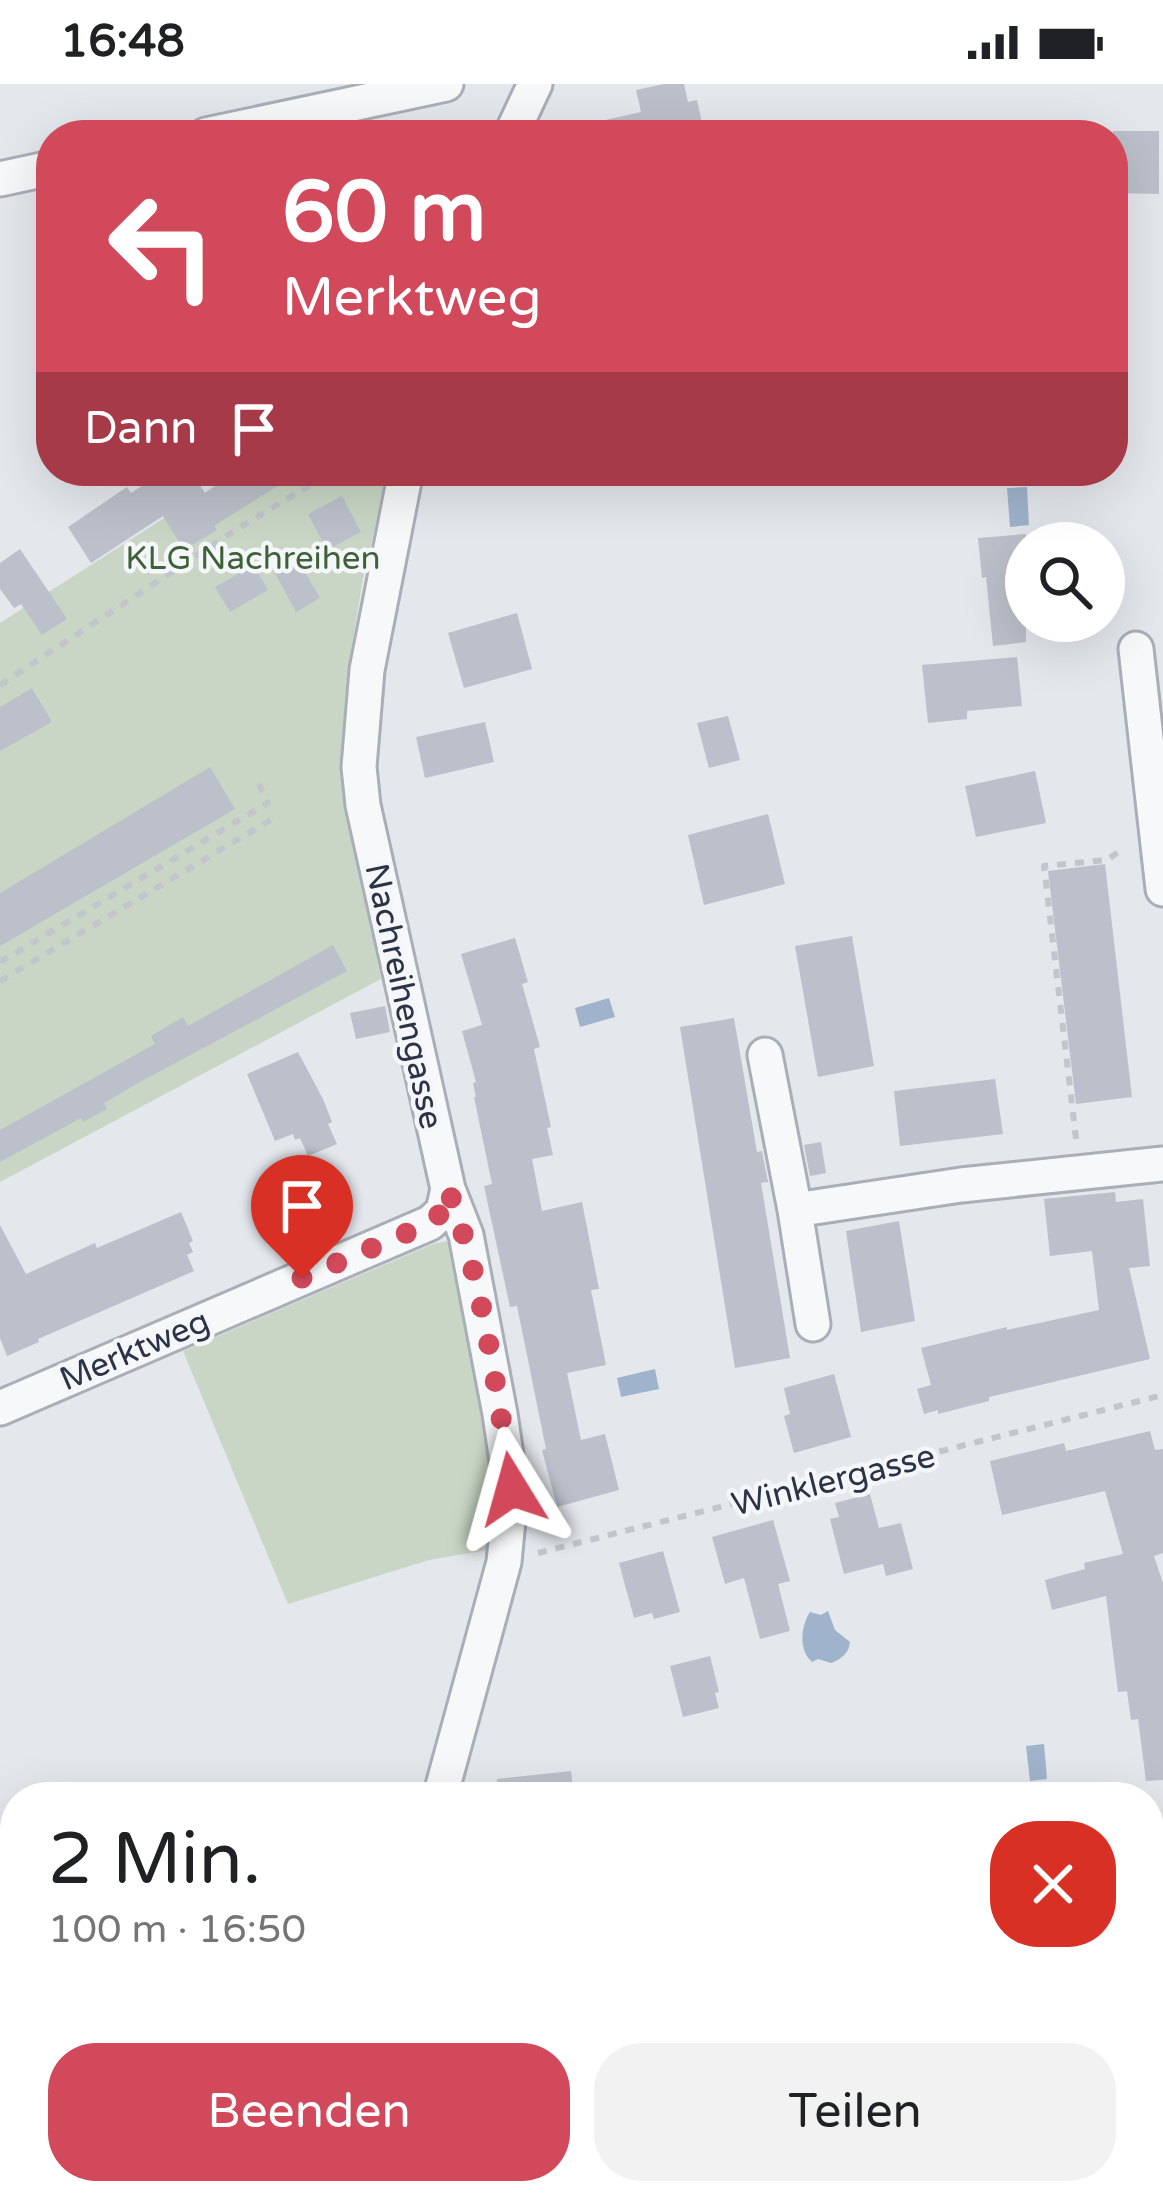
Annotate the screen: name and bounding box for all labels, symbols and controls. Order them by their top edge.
text: 16:48 [60,15,185,69]
text: 60 m [282,163,486,264]
icon: left [84,168,240,324]
text: Merktweg [282,265,541,330]
icon: arrive [221,396,287,462]
text: Dann [84,402,197,456]
map controls [1005,522,1125,642]
button: search [1005,522,1125,642]
park label: KLG Nachreihen [125,539,381,578]
street label: Nachreihengasse [356,860,451,1133]
pin [251,1155,353,1278]
icon: arrive [269,1173,335,1239]
street label: Merktweg [54,1301,215,1399]
position arrow [449,1426,575,1552]
street label: Winklergasse [728,1436,939,1525]
text: 2 Min. [48,1817,261,1904]
button: close [990,1821,1116,1947]
text: 100 m · 16:50 [48,1906,306,1953]
button: Beenden [48,2043,570,2181]
button: Teilen [594,2043,1116,2181]

